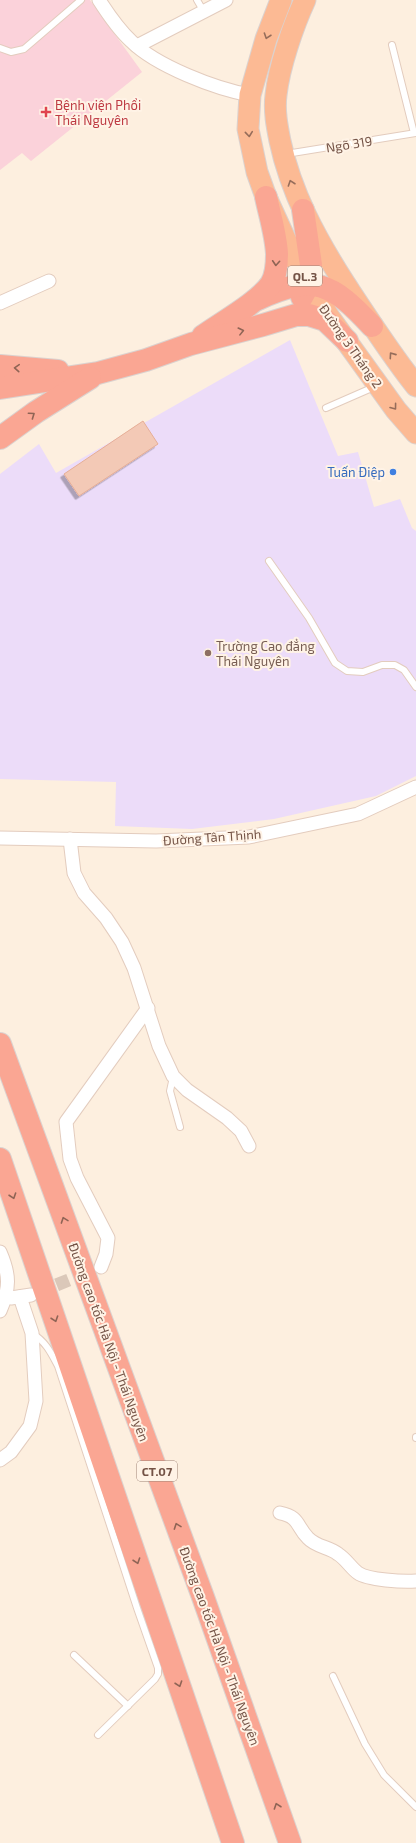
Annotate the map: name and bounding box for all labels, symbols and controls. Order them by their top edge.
one-way arrow [263,33,272,40]
place label: Bệnh viện Phổi Thái Nguyên [55,97,141,128]
marker: Bệnh viện Phổi Thái Nguyên [40,106,52,118]
one-way arrow [244,131,253,137]
street label: Ngõ 319 [325,132,373,156]
one-way arrow [288,180,296,187]
one-way arrow [272,260,281,266]
road number: QL.3 [288,266,322,286]
street label: Đường 3 Tháng 2 [316,301,386,391]
one-way arrow [237,328,244,336]
one-way arrow [389,352,397,359]
one-way arrow [14,363,20,372]
one-way arrow [389,403,397,410]
one-way arrow [27,413,34,420]
place label: Tuấn Điệp [327,464,385,480]
marker: Tuấn Điệp [388,467,398,477]
place label: Trường Cao đẳng Thái Nguyên [216,638,315,669]
marker: Trường Cao đẳng Thái Nguyên [203,648,213,658]
street label: Đường Tân Thịnh [162,826,262,848]
one-way arrow [8,1192,16,1199]
one-way arrow [61,1216,69,1223]
street label: Đường cao tốc Hà Nội - Thái Nguyên [66,1241,152,1443]
one-way arrow [50,1315,58,1322]
road number: CT.07 [137,1461,177,1481]
one-way arrow [173,1522,181,1529]
street label: Đường cao tốc Hà Nội - Thái Nguyên [177,1545,263,1747]
one-way arrow [132,1558,141,1565]
one-way arrow [174,1681,183,1688]
one-way arrow [273,1803,281,1810]

